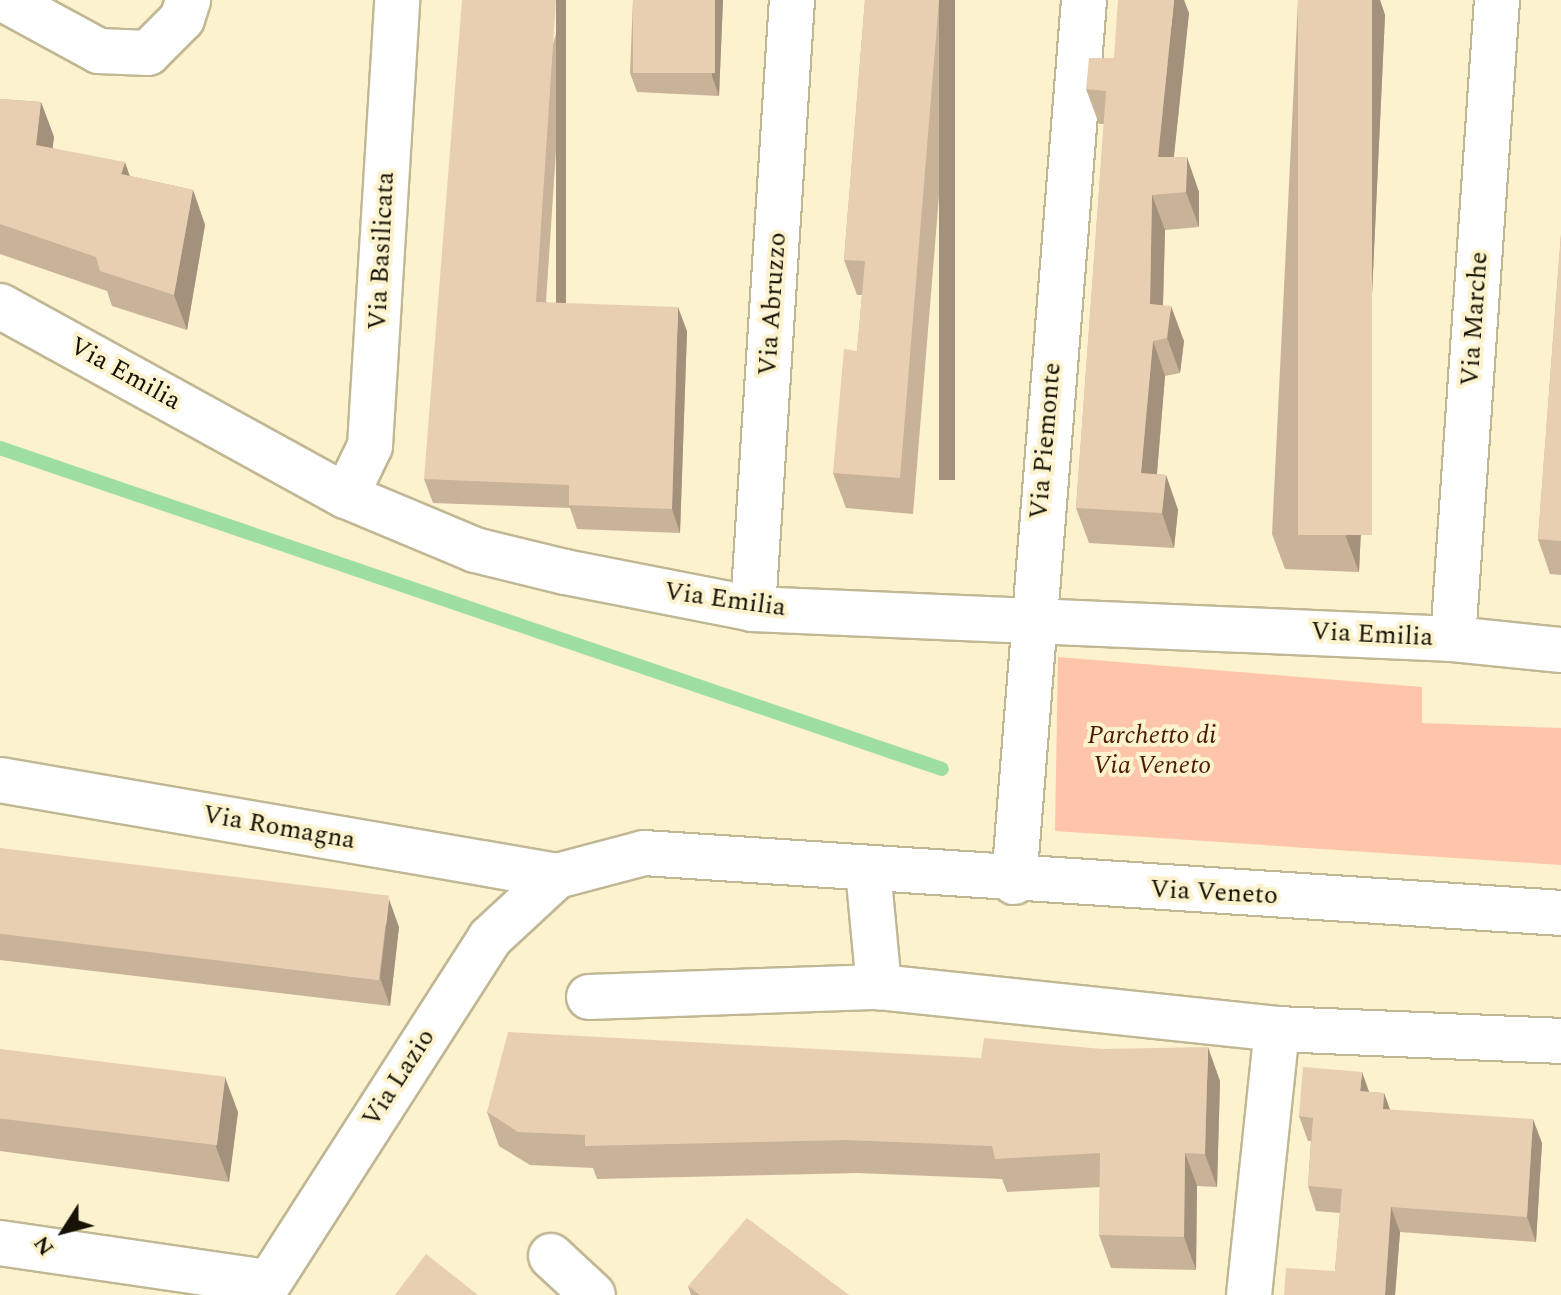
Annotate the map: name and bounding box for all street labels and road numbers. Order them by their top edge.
street label: Via Basilicata [362,171,402,331]
street label: Via Abruzzo [752,231,794,377]
street label: Via Marche [1455,251,1495,387]
street label: Via Emilia [64,331,186,417]
street label: Via Piemonte [1024,361,1068,521]
street label: Via Emilia [662,576,788,624]
street label: Via Emilia [1310,616,1434,654]
street label: Via Romagna [200,799,358,857]
street label: Via Veneto [1149,874,1279,912]
street label: Via Lazio [356,1023,442,1133]

